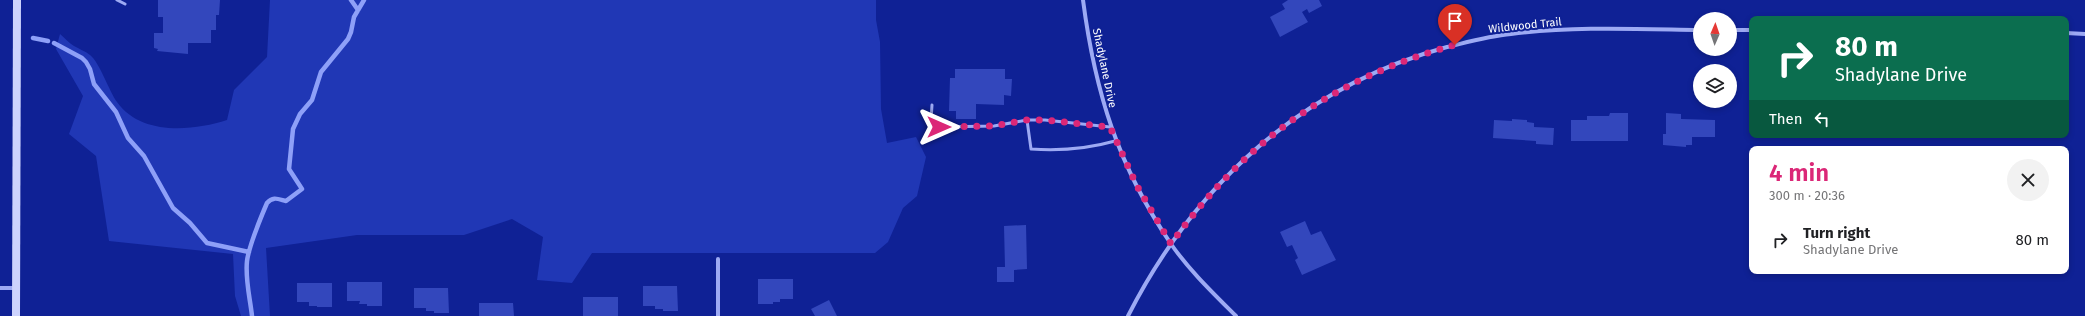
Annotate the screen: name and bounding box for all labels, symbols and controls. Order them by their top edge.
pin [1438,4,1472,45]
icon: arrive [1444,10,1466,32]
north arrow [1693,12,1737,56]
map controls [1693,12,1737,108]
street label: Wildwood Trail [1488,15,1562,36]
street label: Shadylane Drive [1090,27,1119,109]
text: 80 m [1835,30,1898,63]
icon: right [1769,32,1821,84]
button: layers [1693,64,1737,108]
text: Shadylane Drive [1835,64,1967,86]
position arrow [918,106,960,148]
icon: left [1811,108,1833,130]
text: Then [1769,110,1803,128]
text: 4 min [1769,159,1829,187]
button: close [2007,159,2049,201]
text: 300 m · 20:36 [1769,188,1845,203]
text: Turn right [1803,224,1870,242]
icon: right [1769,229,1791,251]
text: 80 m [2016,231,2049,249]
text: Shadylane Drive [1803,242,1898,257]

